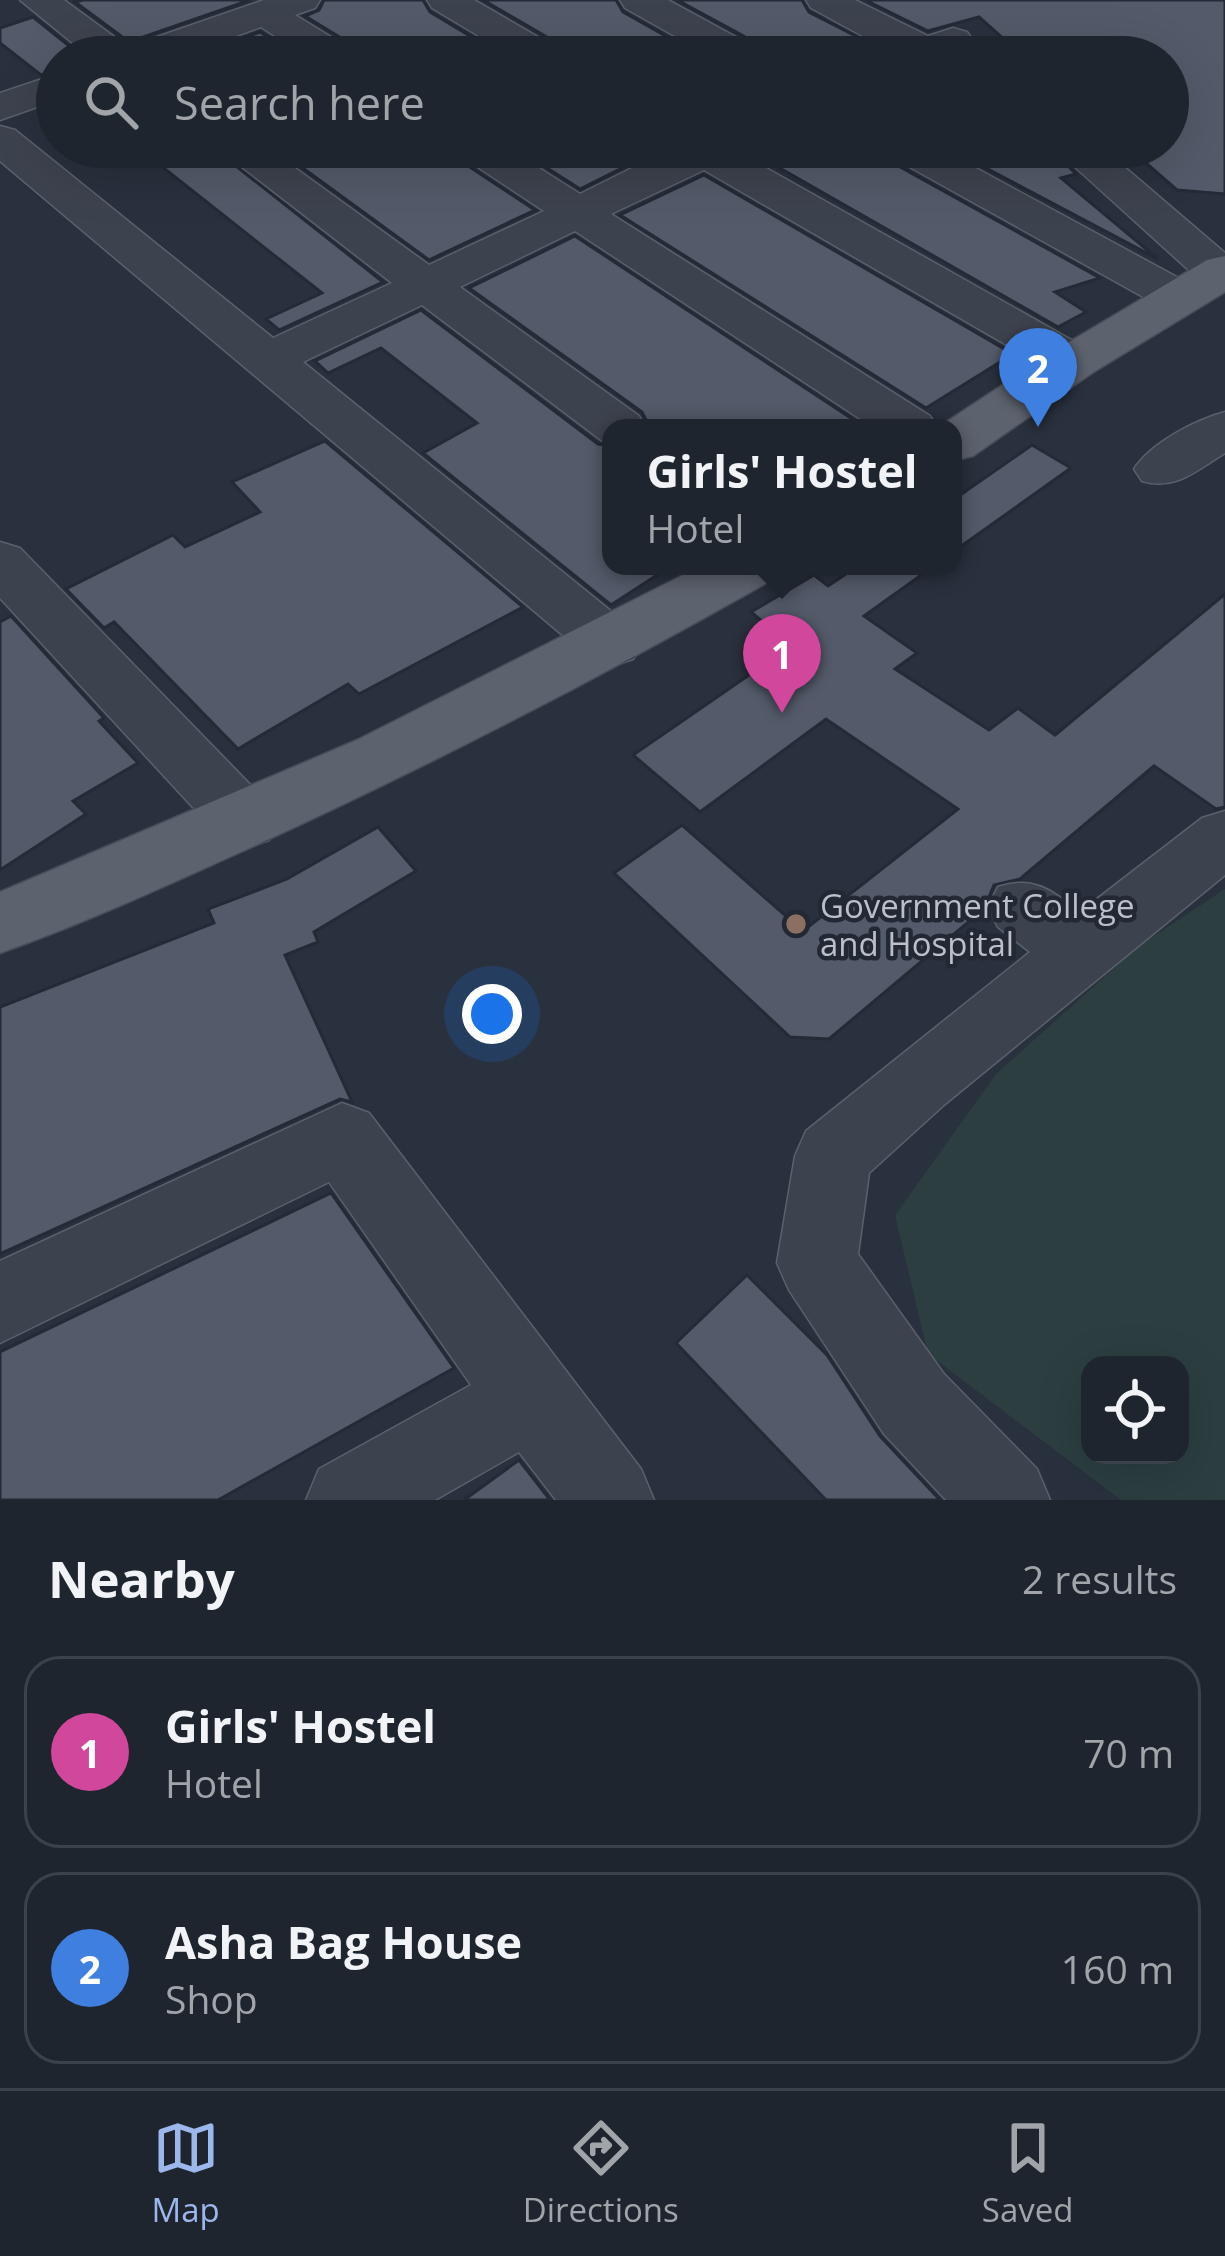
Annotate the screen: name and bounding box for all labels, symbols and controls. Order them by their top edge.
search box [36,36,1189,168]
icon: search [78,69,144,135]
text: Search here [174,72,425,133]
pin: 2 [999,328,1077,427]
popup [602,419,962,575]
text: Girls' Hostel [646,440,918,501]
text: Hotel [646,501,744,554]
pin: 1 [743,614,821,713]
place label: Government College and Hospital [820,883,1135,966]
marker: Government College and Hospital [783,911,809,937]
your location [462,984,522,1044]
map controls [1081,1356,1189,1464]
button: locate [1081,1356,1189,1464]
text: Nearby [48,1543,235,1613]
text: 2 results [1022,1552,1177,1605]
text: Girls' Hostel [165,1695,436,1756]
text: 1 [79,1726,101,1779]
text: 70 m [1083,1726,1174,1779]
text: Hotel [165,1756,263,1809]
text: Asha Bag House [165,1911,522,1972]
text: 2 [79,1942,101,1995]
text: 160 m [1061,1942,1174,1995]
text: Shop [165,1972,258,2025]
tab: Map [152,2115,220,2232]
tab: Directions [523,2115,679,2232]
tab: Saved [982,2115,1073,2232]

